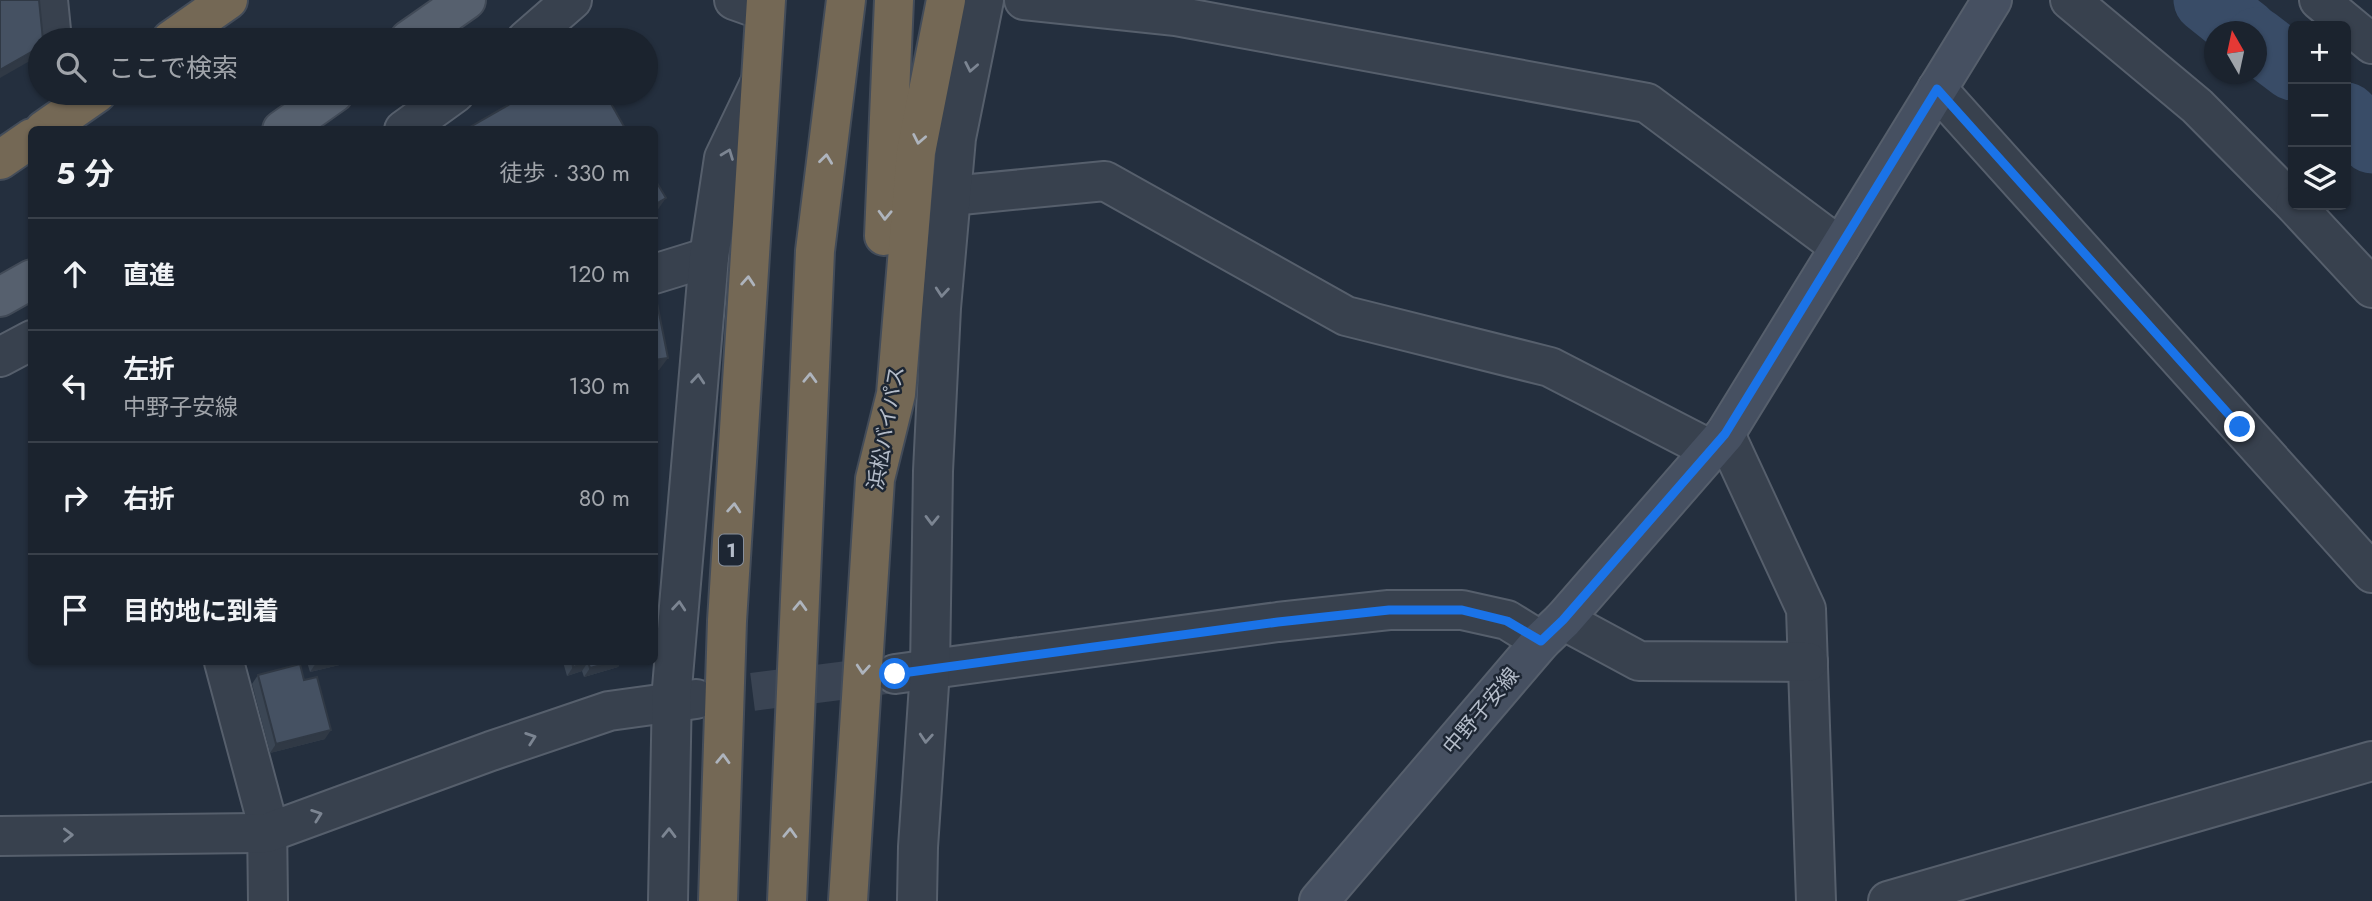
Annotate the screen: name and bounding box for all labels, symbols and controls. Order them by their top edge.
north arrow [2204,21,2267,84]
map controls [2288,21,2351,210]
button: + [2288,21,2351,84]
search box [28,28,658,105]
icon: search [52,48,90,86]
text: ここで検索 [108,49,238,87]
one-way arrow [964,61,979,73]
button: − [2288,84,2351,147]
one-way arrow [912,133,927,145]
button: layers [2288,147,2351,210]
one-way arrow [719,149,733,161]
text: 5 分 [56,152,114,195]
one-way arrow [818,153,833,164]
text: 徒歩 · 330 m [500,156,630,190]
one-way arrow [878,210,893,221]
icon: ahead [56,255,94,293]
text: 直進 [123,256,175,294]
text: 120 m [568,257,630,291]
one-way arrow [740,275,755,286]
one-way arrow [935,287,950,298]
text: 左折 [123,350,175,388]
street label: 浜松バイパス [860,364,912,492]
icon: left [56,367,94,405]
text: 130 m [568,369,630,403]
one-way arrow [802,372,817,383]
one-way arrow [690,373,705,384]
text: 中野子安線 [123,390,238,424]
route end [2224,411,2255,442]
icon: right [56,479,94,517]
text: 右折 [123,480,175,518]
text: 80 m [579,481,630,515]
one-way arrow [726,502,741,513]
one-way arrow [924,515,940,525]
road number: 1 [719,534,743,566]
icon: arrive [56,591,94,629]
text: 目的地に到着 [123,592,279,630]
one-way arrow [671,600,686,611]
one-way arrow [792,600,807,611]
route start [879,658,910,689]
street label: 中野子安線 [1436,661,1526,761]
one-way arrow [855,664,870,675]
one-way arrow [525,732,537,746]
one-way arrow [918,733,933,744]
one-way arrow [715,754,730,765]
one-way arrow [311,809,323,823]
one-way arrow [63,827,74,843]
one-way arrow [661,827,677,838]
one-way arrow [783,827,798,838]

